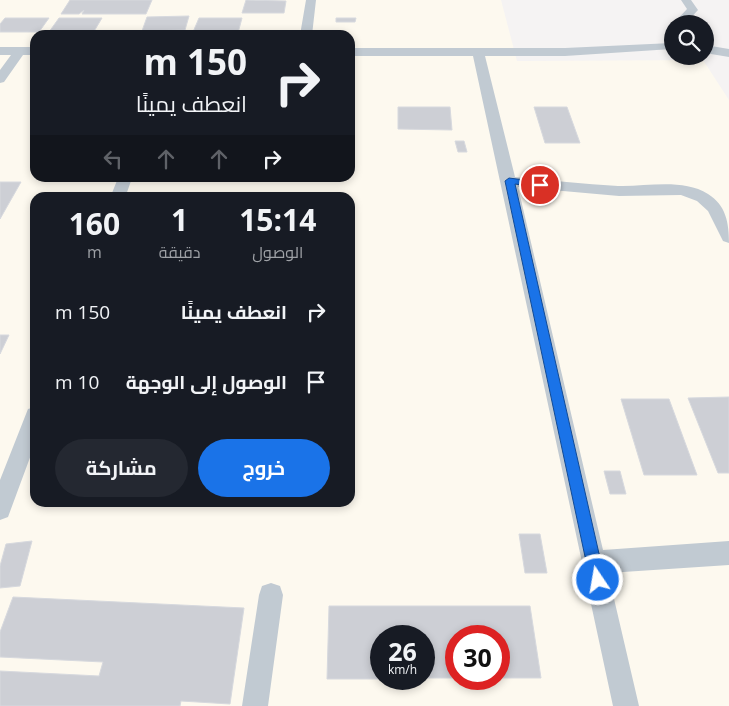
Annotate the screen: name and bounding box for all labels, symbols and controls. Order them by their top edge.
map controls [664,15,714,65]
button: search [664,15,714,65]
text: 150 m [143,38,247,85]
icon: right [265,50,330,115]
text: انعطف يمينًا [136,88,247,118]
icon: left [99,145,127,173]
icon: ahead [152,145,180,173]
icon: ahead [205,145,233,173]
icon: right [258,145,286,173]
pin [519,164,561,206]
icon: arrive [526,171,554,199]
text: 1 [171,199,188,240]
text: 15:14 [239,199,316,240]
text: 160 [69,203,120,244]
text: m [87,241,102,263]
text: دقيقة [159,241,200,263]
text: الوصول [252,241,303,263]
icon: right [302,298,330,326]
text: 150 m [55,299,110,325]
text: انعطف يمينًا [181,299,287,325]
icon: arrive [302,368,330,396]
text: 10 m [55,369,99,395]
text: الوصول إلى الوجهة [126,369,287,395]
button: مشاركة [55,439,188,497]
button: خروج [198,439,330,497]
position arrow [571,553,623,605]
speed limit sign: 30 [445,625,510,690]
text: 26 [388,634,417,668]
text: km/h [388,661,417,678]

